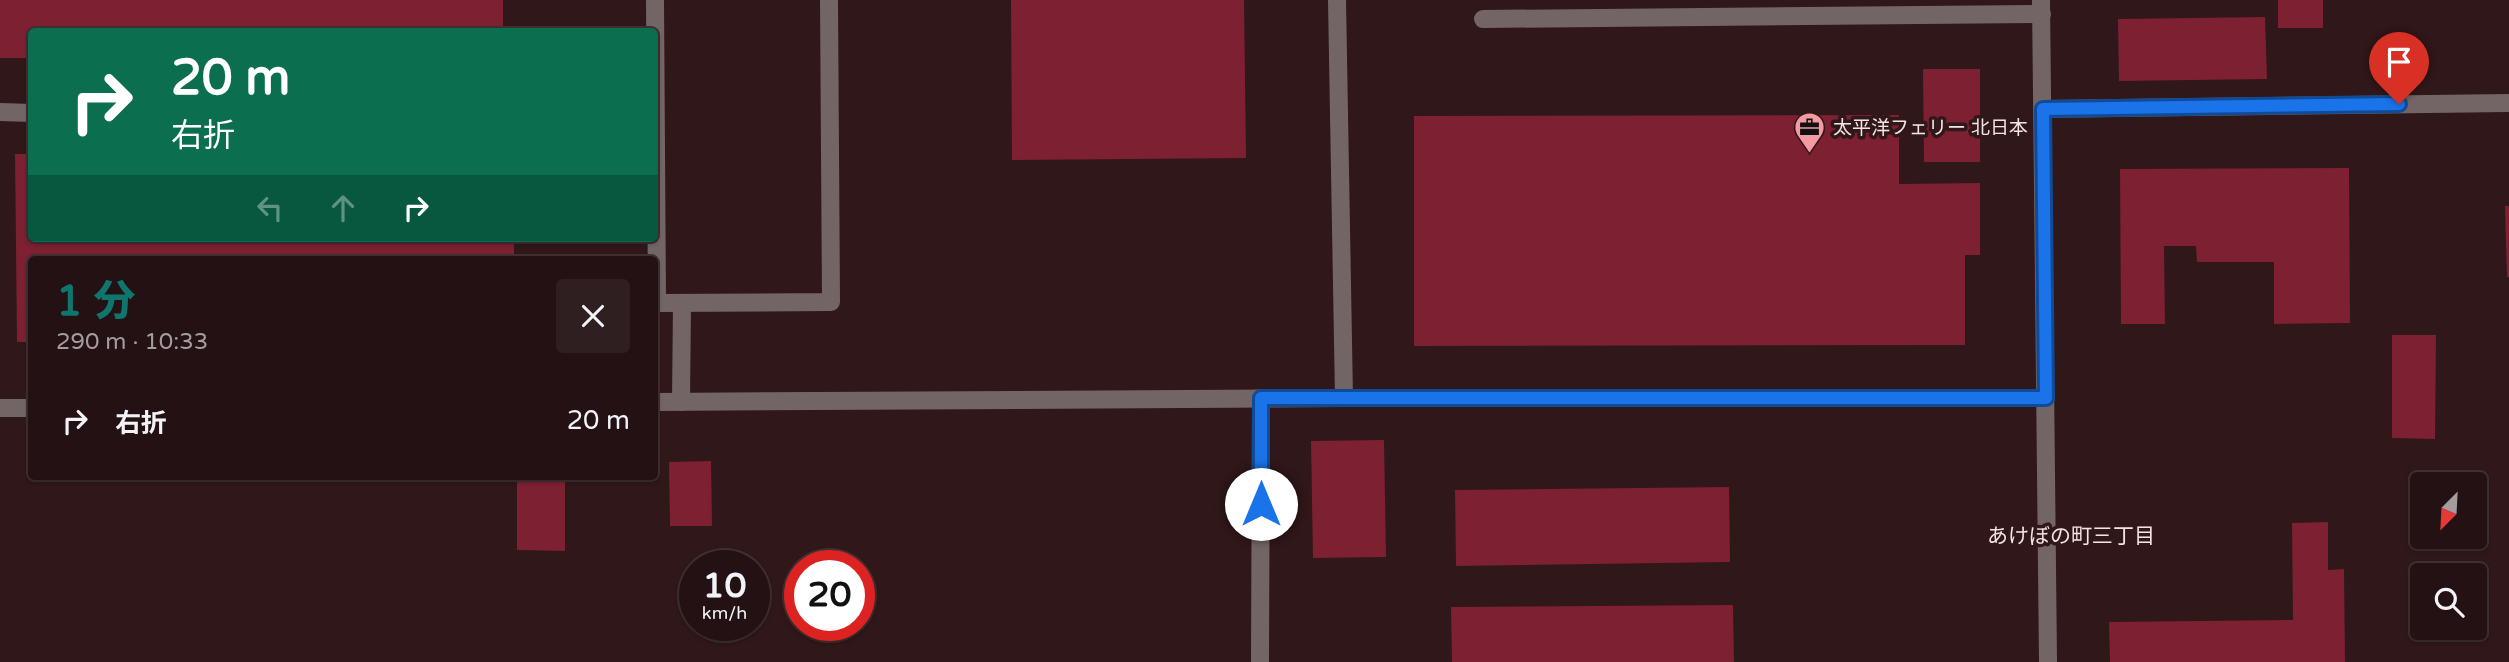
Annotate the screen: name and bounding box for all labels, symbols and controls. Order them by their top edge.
pin [2369,32,2429,104]
icon: arrive [2380,43,2418,81]
text: 20 m [171,49,290,108]
icon: right [56,56,147,147]
office icon: 太平洋フェリー 北日本 [1793,110,1827,154]
text: 右折 [171,117,235,155]
place label: 太平洋フェリー 北日本 [1833,117,2028,139]
icon: left [251,189,289,227]
icon: ahead [324,189,362,227]
icon: right [397,189,435,227]
text: 1 分 [56,276,135,327]
button: close [556,279,630,353]
text: 290 m · 10:33 [56,328,208,356]
icon: right [56,402,94,440]
text: 20 m [567,405,630,436]
text: 右折 [115,408,167,439]
position arrow [1224,467,1298,541]
north arrow [2410,472,2487,550]
map controls [2410,472,2487,640]
district label: あけぼの町三丁目 [1987,524,2155,549]
speed limit sign: 20 [784,550,875,641]
button: search [2410,563,2487,640]
text: 10 [703,565,746,607]
text: km/h [702,602,747,624]

